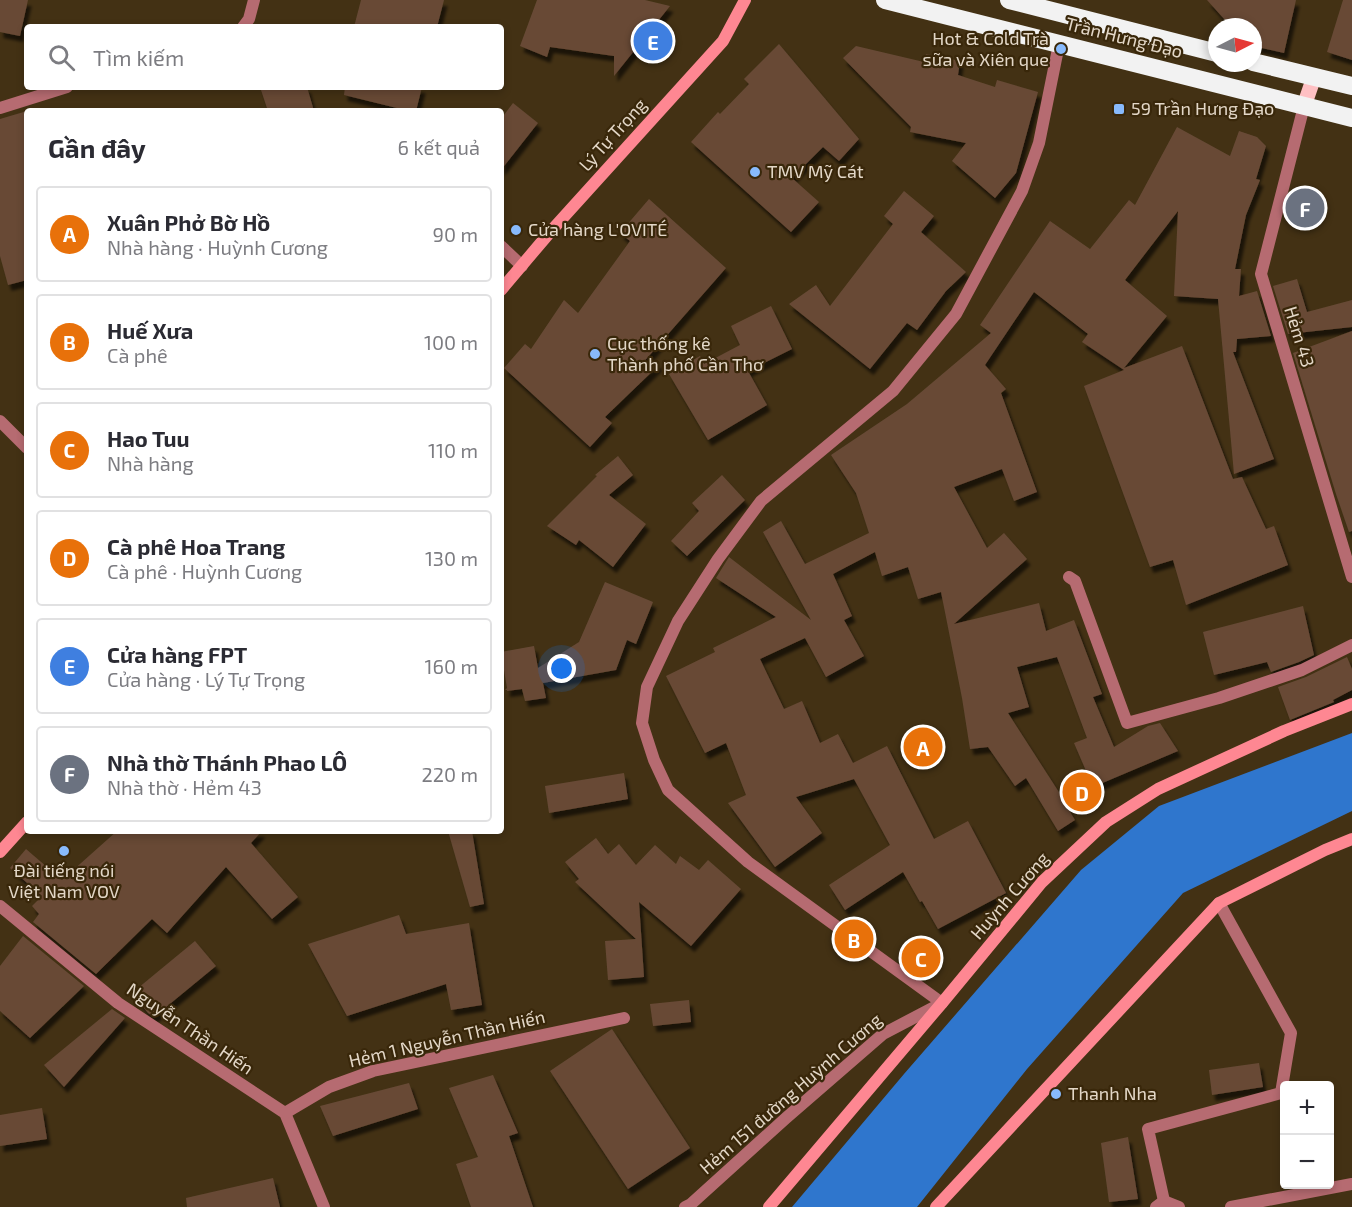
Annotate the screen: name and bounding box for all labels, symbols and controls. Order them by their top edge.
street label: Trần Hưng Đạo [1063,12,1185,62]
pin: E [634,18,672,63]
north arrow [1208,18,1262,72]
search box [24,24,504,90]
place label: Hot & Cold Trà sữa và Xiên que [923,27,1049,70]
icon: search [45,41,78,74]
marker: Hot & Cold Trà sữa và Xiên que [1054,42,1068,56]
text: Tìm kiếm [93,44,184,70]
street label: Lý Tự Trọng [574,93,651,175]
place label: 59 Trần Hưng Đạo [1131,97,1274,119]
marker: 59 Trần Hưng Đạo [1112,102,1126,116]
text: Gần đây [48,132,146,163]
text: 6 kết quả [398,135,480,159]
place label: TMV Mỹ Cát [767,160,864,182]
marker: TMV Mỹ Cát [748,165,762,179]
pin: F [1286,186,1324,230]
text: Xuân Phở Bờ Hồ [107,209,270,235]
place label: Cửa hàng L'OVITÉ [528,218,667,240]
text: A [63,222,76,246]
text: 90 m [433,222,478,246]
marker: Cửa hàng L'OVITÉ [509,223,523,237]
text: Nhà hàng · Huỳnh Cương [107,235,328,259]
street label: Hẻm 43 [1280,304,1320,370]
text: Huế Xưa [107,317,193,343]
text: B [63,330,76,354]
text: 100 m [424,330,478,354]
place label: Cục thống kê Thành phố Cần Thơ [607,332,764,375]
text: Cà phê [107,343,168,367]
marker: Cục thống kê Thành phố Cần Thơ [588,347,602,361]
text: Hao Tuu [107,425,190,451]
text: C [64,438,75,462]
text: 110 m [428,438,478,462]
text: Nhà hàng [107,451,194,475]
text: Cà phê Hoa Trang [107,533,285,559]
text: D [63,546,76,570]
text: 130 m [425,546,478,570]
text: Cà phê · Huỳnh Cương [107,559,302,583]
text: Cửa hàng FPT [107,641,247,667]
text: E [64,654,75,678]
text: 160 m [425,654,478,678]
your location [547,654,576,683]
text: Cửa hàng · Lý Tự Trọng [107,667,305,691]
pin: A [904,724,942,770]
text: Nhà thờ Thánh Phao LÔ [107,749,347,775]
text: F [64,762,75,786]
text: 220 m [421,762,478,786]
pin: D [1062,770,1102,814]
text: Nhà thờ · Hẻm 43 [107,775,262,799]
marker: Đài tiếng nói Việt Nam VOV [57,844,71,858]
street label: Huỳnh Cương [965,847,1053,944]
place label: Đài tiếng nói Việt Nam VOV [8,859,120,902]
pin: B [834,916,874,962]
pin: C [902,936,940,980]
street label: Nguyễn Thần Hiến [123,978,258,1079]
street label: Hẻm 1 Nguyễn Thần Hiến [347,1005,547,1071]
street label: Hẻm 151 đường Huỳnh Cương [695,1008,886,1178]
map controls [1280,1081,1334,1189]
button: + [1280,1081,1334,1135]
place label: Thanh Nha [1068,1082,1157,1104]
marker: Thanh Nha [1049,1087,1063,1101]
button: − [1280,1135,1334,1189]

